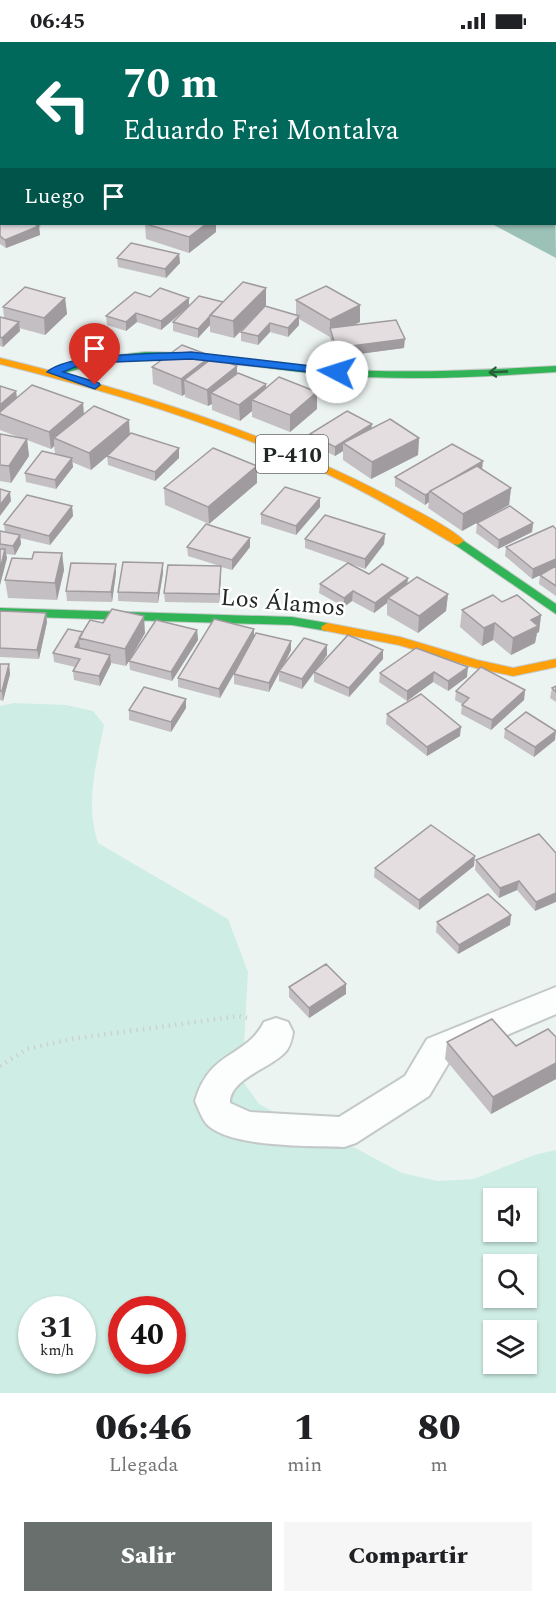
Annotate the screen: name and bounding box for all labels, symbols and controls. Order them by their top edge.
text: 06:45 [30,5,85,38]
text: 70 m [123,53,218,116]
icon: left [24,66,102,144]
text: Eduardo Frei Montalva [123,110,399,152]
text: Luego [24,180,85,213]
icon: arrive [97,180,130,213]
pin [69,323,120,385]
icon: arrive [78,332,111,365]
position arrow [305,340,369,404]
one-way arrow [488,366,508,377]
road number: P-410 [256,435,328,473]
street label: Los Álamos [219,580,347,626]
map controls [483,1188,537,1374]
button: sound [483,1188,537,1242]
button: search [483,1254,537,1308]
speed limit sign: 40 [108,1296,186,1374]
text: 31 [40,1305,74,1351]
button: layers [483,1320,537,1374]
text: km/h [40,1339,74,1362]
text: 06:46 [95,1401,192,1456]
text: 1 [294,1401,315,1456]
text: 80 [417,1401,461,1456]
text: Llegada [109,1450,178,1480]
text: min [287,1450,322,1480]
text: m [430,1450,448,1480]
button: Salir [24,1522,272,1591]
button: Compartir [284,1522,532,1591]

